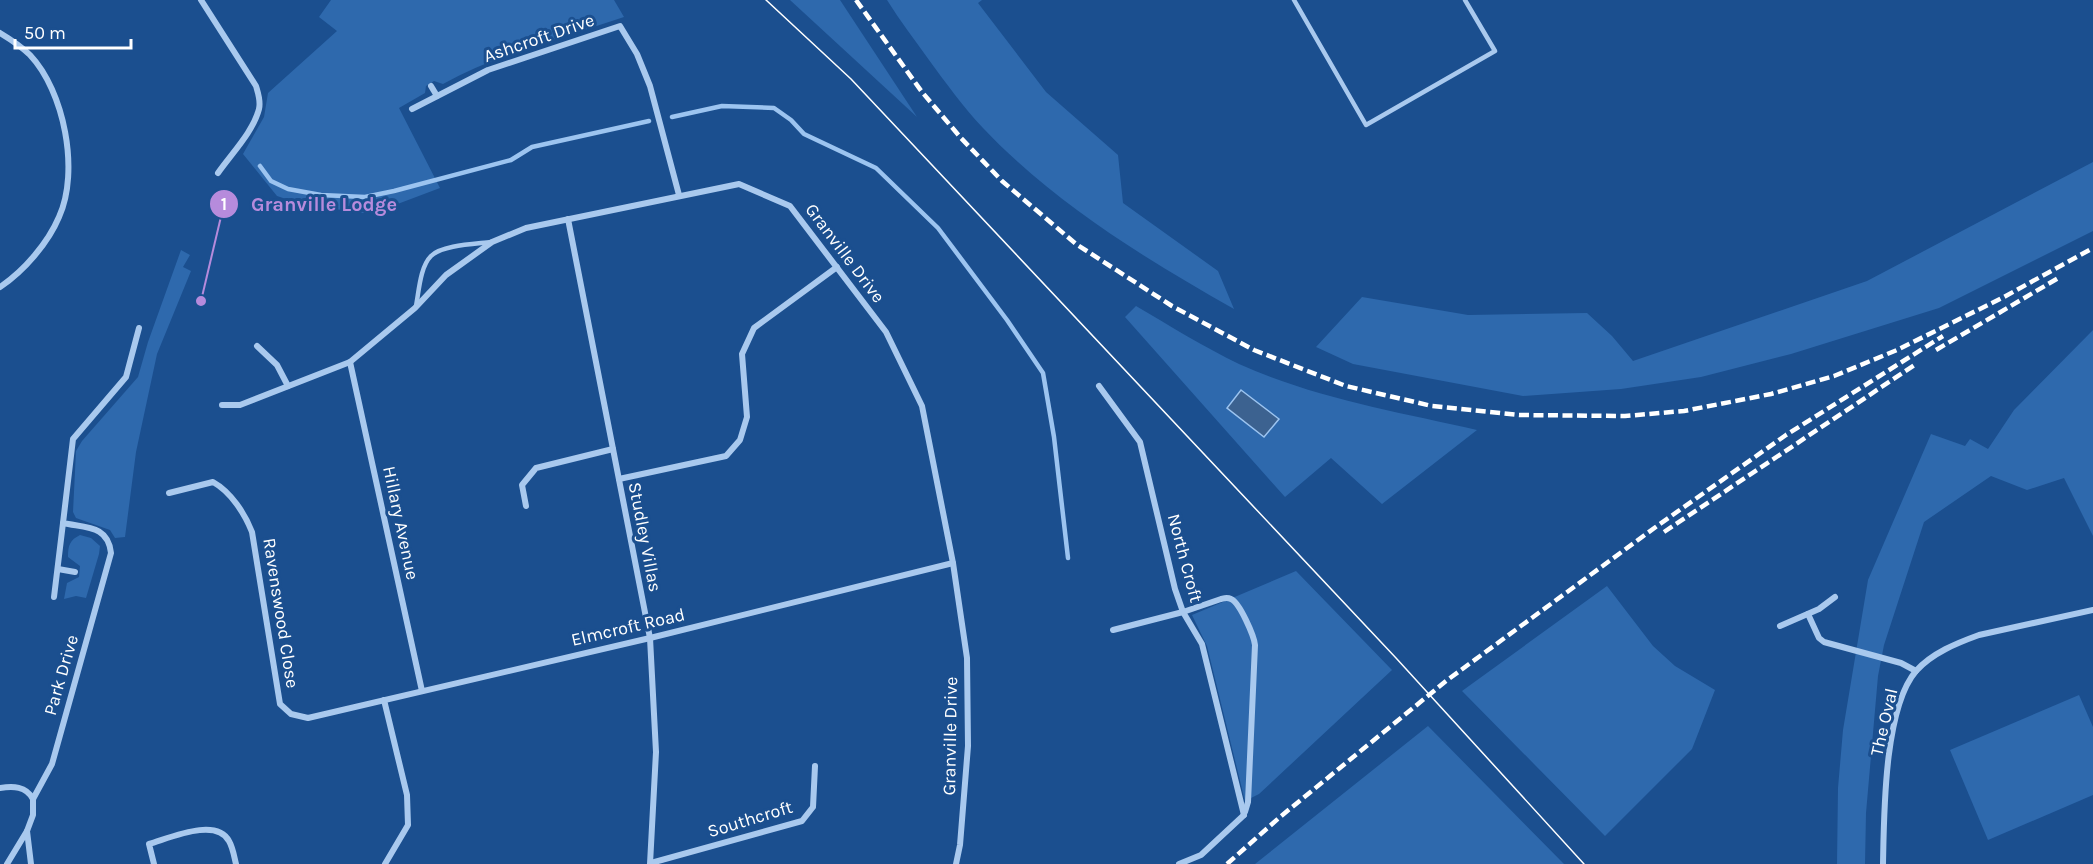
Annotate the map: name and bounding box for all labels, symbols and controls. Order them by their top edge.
street label: Ashcroft Drive [481,9,597,67]
scale bar [15,12,130,50]
text: 50 m [24,22,66,44]
callout: Granville Lodge [209,185,409,223]
text: 1 [221,193,227,215]
text: Granville Lodge [251,193,397,216]
street label: Granville Drive [800,199,890,307]
street label: Hillary Avenue [378,464,424,582]
street label: Studley Villas [624,480,666,594]
street label: North Croft [1163,511,1207,605]
street label: Ravenswood Close [258,536,304,690]
street label: Elmcroft Road [569,603,687,651]
street label: Park Drive [39,632,83,718]
street label: Granville Drive [938,676,962,796]
street label: The Oval [1866,686,1902,758]
street label: Southcroft [705,796,795,842]

